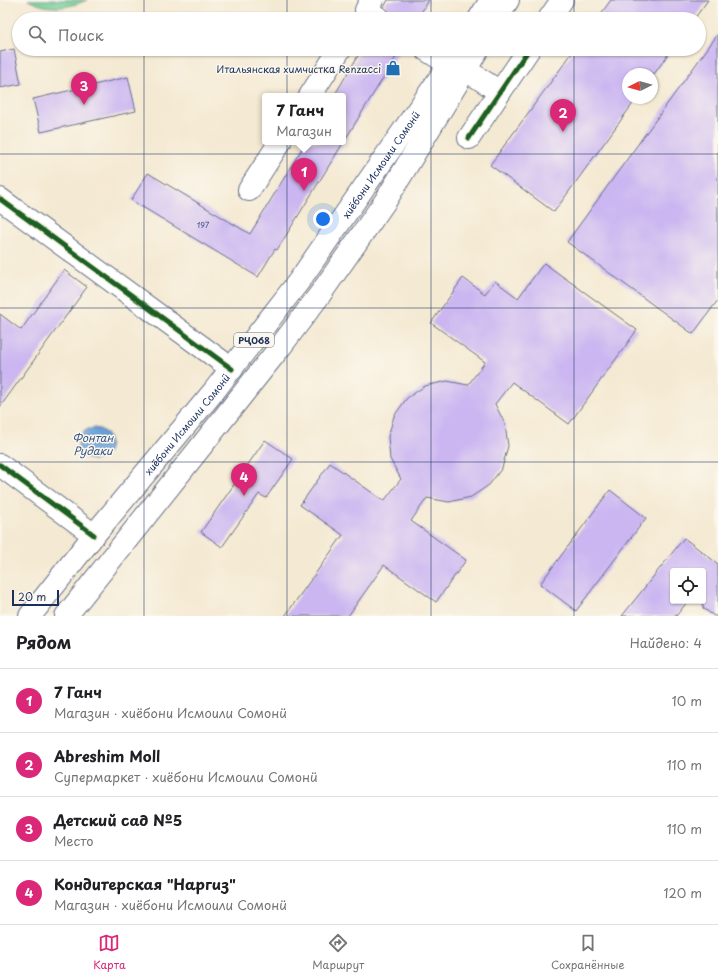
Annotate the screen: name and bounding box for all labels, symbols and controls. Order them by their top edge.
search box [12,12,706,56]
icon: search [26,23,48,45]
text: Поиск [58,23,104,46]
shop icon: Итальянская химчистка Renzacci [384,59,402,77]
place label: Итальянская химчистка Renzacci [217,61,381,76]
north arrow [622,68,658,104]
pin: 3 [71,72,97,105]
popup [262,93,346,145]
text: 7 Ганч [276,98,324,121]
pin: 2 [550,99,576,132]
street label: хиёбони Исмоили Сомонӣ [338,108,423,221]
text: Магазин [276,121,332,140]
pin: 1 [291,158,317,191]
your location [313,209,333,229]
house number: 197 [197,219,210,231]
road number: РҶ068 [234,333,274,347]
street label: хиёбони Исмоили Сомонӣ [140,370,233,477]
water label: Фонтан Рудаки [73,429,115,459]
pin: 4 [231,463,257,496]
map controls [670,568,706,604]
button: locate [670,568,706,604]
scale bar [12,588,59,607]
text: 20 m [18,588,46,605]
text: Рядом [16,629,71,655]
text: Найдено: 4 [630,633,702,652]
text: 7 Ганч [54,680,102,703]
text: 1 [26,691,32,710]
text: 10 m [672,691,702,710]
text: Магазин · хиёбони Исмоили Сомонӣ [54,703,287,722]
text: Abreshim Moll [54,744,160,767]
text: 2 [24,755,34,774]
text: 110 m [667,755,702,774]
text: Супермаркет · хиёбони Исмоили Сомонӣ [54,767,318,786]
text: Детский сад №5 [54,808,182,831]
text: 3 [25,819,33,838]
text: 110 m [667,819,702,838]
text: Место [54,831,94,850]
text: Кондитерская "Наргиз" [54,872,236,895]
text: 4 [25,883,33,902]
text: 120 m [663,883,702,902]
text: Магазин · хиёбони Исмоили Сомонӣ [54,895,287,914]
tab: Карта [93,932,126,973]
tab: Маршрут [312,932,364,973]
tab: Сохранённые [551,932,625,973]

